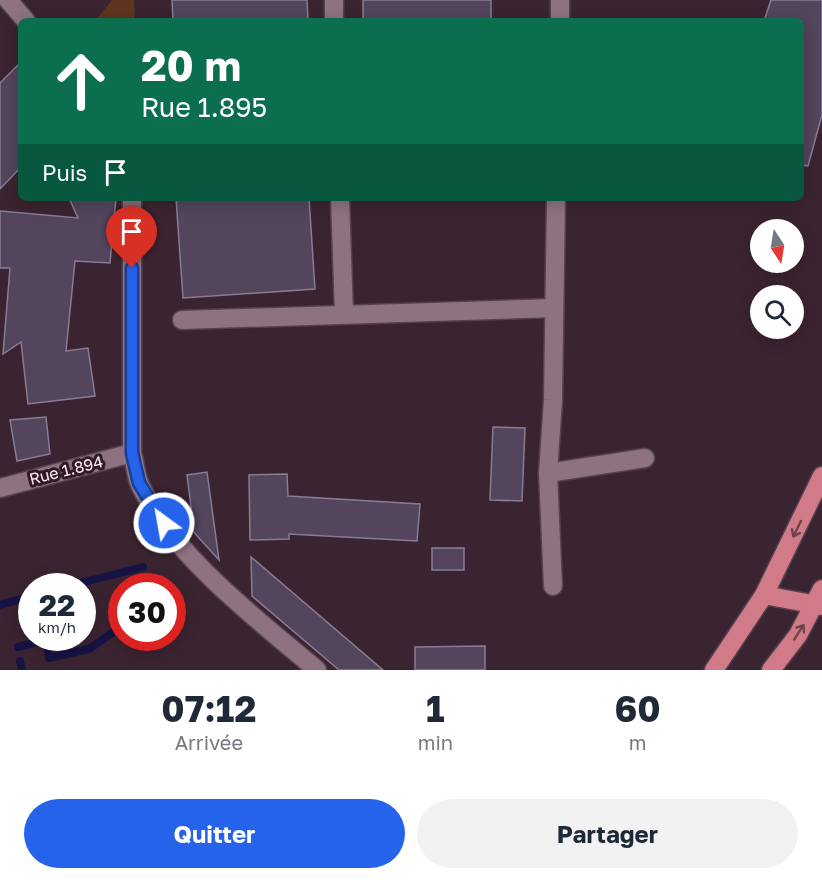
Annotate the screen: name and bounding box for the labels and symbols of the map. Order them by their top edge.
pin [106,206,157,268]
north arrow [750,219,804,273]
street label: Rue 1.894 [27,451,105,489]
position arrow [132,491,196,555]
one-way arrow [790,519,802,537]
speed limit sign: 30 [108,573,186,651]
one-way arrow [793,623,806,640]

